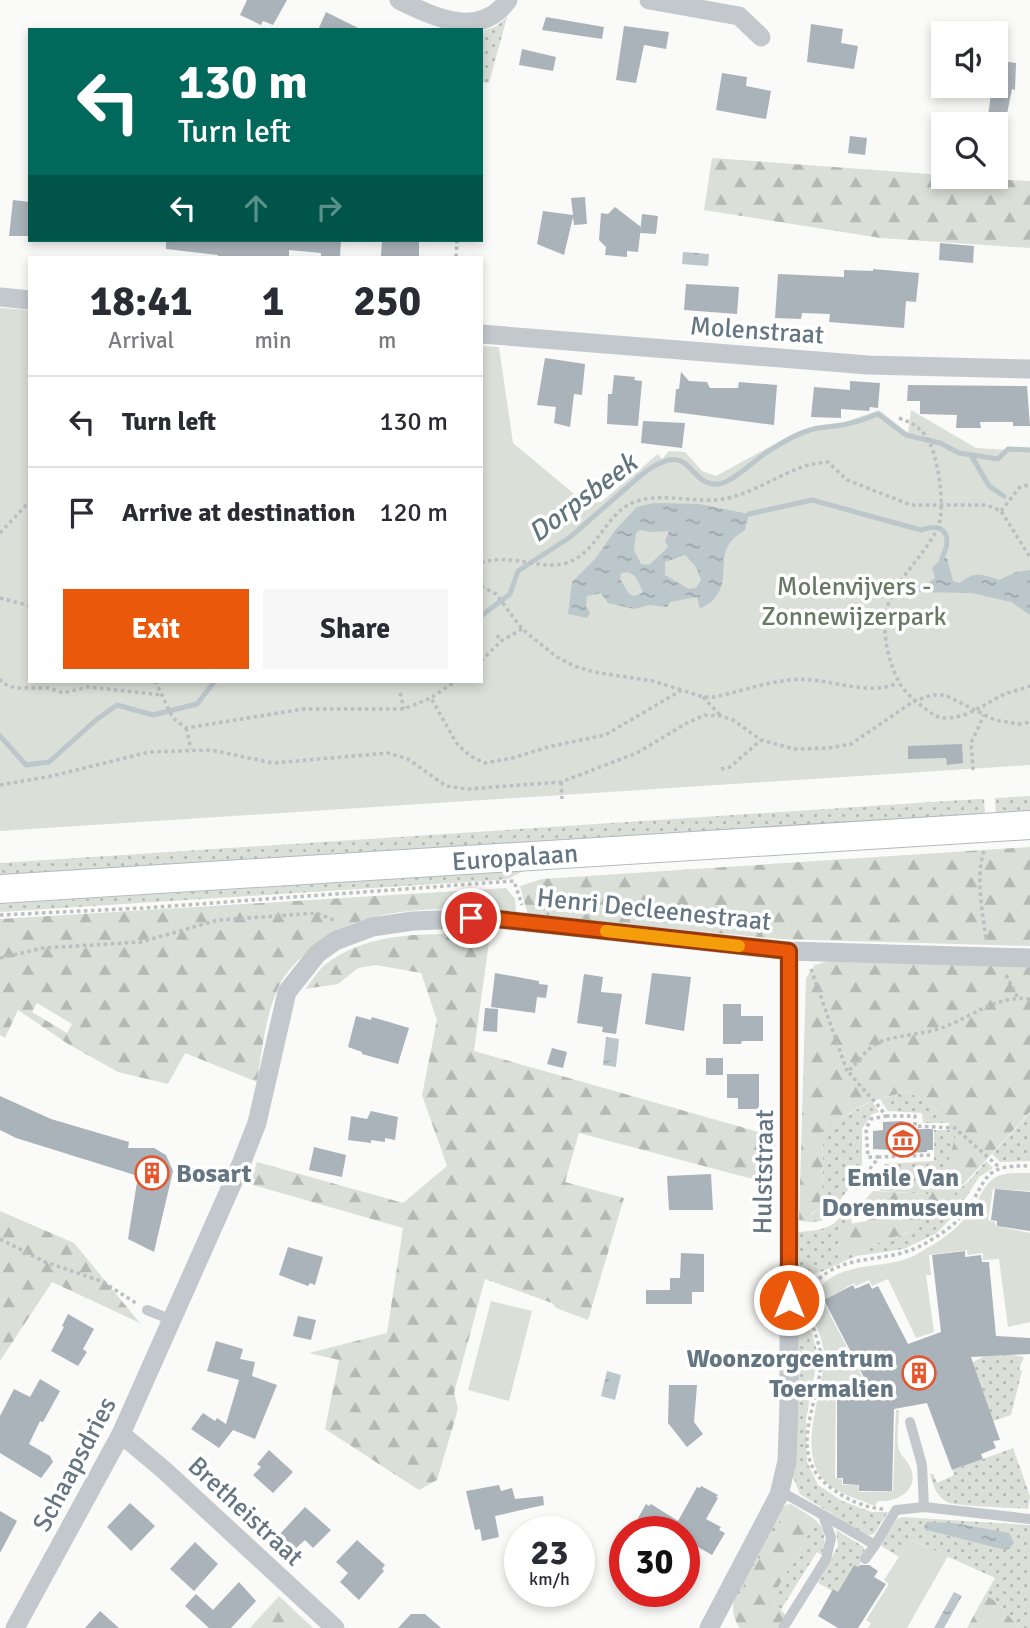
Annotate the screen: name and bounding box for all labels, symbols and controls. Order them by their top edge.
map controls [931,21,1008,189]
button: sound [931,21,1008,98]
text: 130 m [178,52,308,112]
icon: left [63,56,154,147]
text: Turn left [178,112,291,151]
button: search [931,112,1008,189]
icon: left [164,189,202,227]
icon: ahead [237,189,275,227]
icon: right [310,189,348,227]
text: 18:41 [90,276,193,327]
text: 1 [262,276,284,327]
text: 250 [353,276,421,327]
street label: Molenstraat [689,310,825,352]
text: Arrival [108,326,174,355]
text: min [254,326,292,355]
text: m [378,326,396,355]
icon: left [63,403,101,441]
text: Turn left [122,406,216,438]
text: 130 m [379,406,448,438]
water label: Dorpsbeek [522,444,646,550]
icon: arrive [63,494,101,532]
text: Arrive at destination [122,497,355,529]
text: 120 m [379,497,448,529]
park label: Molenvijvers - Zonnewijzerpark [761,571,947,633]
button: Exit [63,589,249,669]
button: Share [263,589,448,669]
street label: Europalaan [451,838,579,878]
street label: Henri Decleenestraat [535,882,773,938]
pin [441,888,501,948]
icon: arrive [452,899,490,937]
street label: Hulststraat [747,1109,781,1235]
museum icon: Emile Van Dorenmuseum [884,1121,922,1159]
building icon: Bosart [133,1154,171,1192]
place label: Bosart [176,1158,252,1190]
place label: Emile Van Dorenmuseum [821,1162,985,1224]
position arrow [752,1263,826,1337]
place label: Woonzorgcentrum Toermalien [687,1343,894,1405]
building icon: Woonzorgcentrum Toermalien [900,1354,938,1392]
street label: Schaapsdries [26,1392,124,1537]
street label: Bretheistraat [181,1450,310,1573]
speed limit sign: 30 [609,1516,700,1607]
text: 23 [531,1531,568,1574]
text: km/h [529,1568,570,1590]

